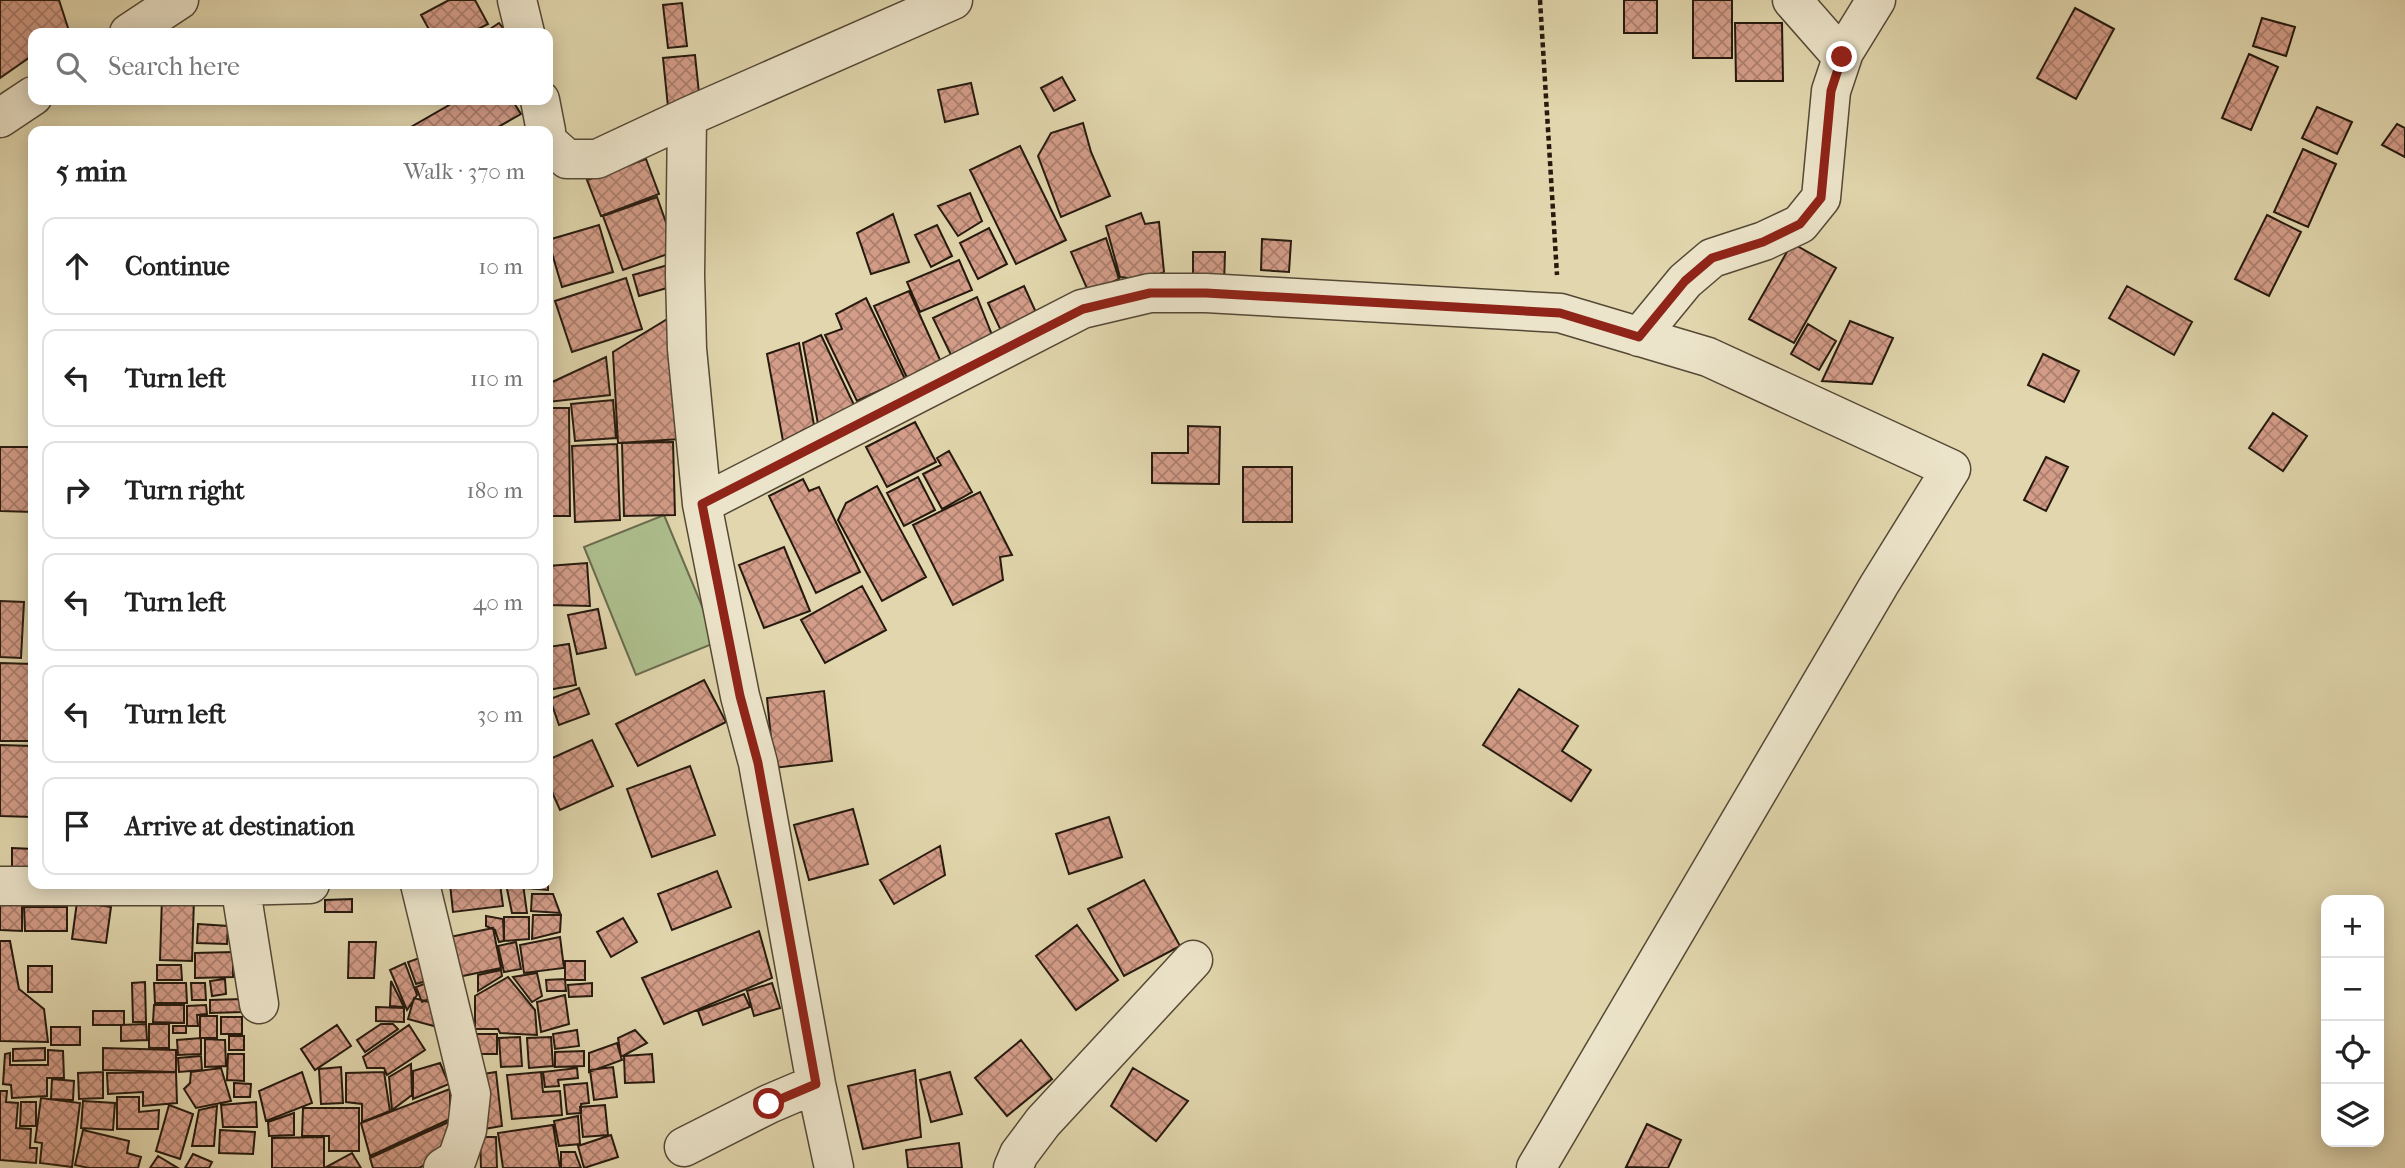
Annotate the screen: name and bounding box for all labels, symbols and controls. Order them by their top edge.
search box [28,28,553,105]
route end [1826,41,1857,72]
icon: search [52,48,90,86]
text: Search here [108,51,240,82]
text: 5 min [56,154,127,189]
text: Walk · 370 m [403,158,525,185]
icon: ahead [58,247,96,285]
text: Continue [125,251,230,282]
text: 10 m [478,253,523,280]
icon: left [58,359,96,397]
text: Turn left [125,363,226,394]
text: 110 m [470,365,523,392]
icon: right [58,471,96,509]
text: Turn right [125,475,245,506]
text: 180 m [466,477,523,504]
icon: left [58,583,96,621]
text: Turn left [125,587,226,618]
text: 40 m [473,589,523,616]
icon: left [58,695,96,733]
text: Turn left [125,699,226,730]
text: 30 m [477,701,523,728]
icon: arrive [58,807,96,845]
text: Arrive at destination [125,811,355,842]
map controls [2321,895,2384,1147]
button: + [2321,895,2384,958]
button: − [2321,958,2384,1021]
button: locate [2321,1021,2384,1084]
button: layers [2321,1084,2384,1147]
route start [753,1088,784,1119]

